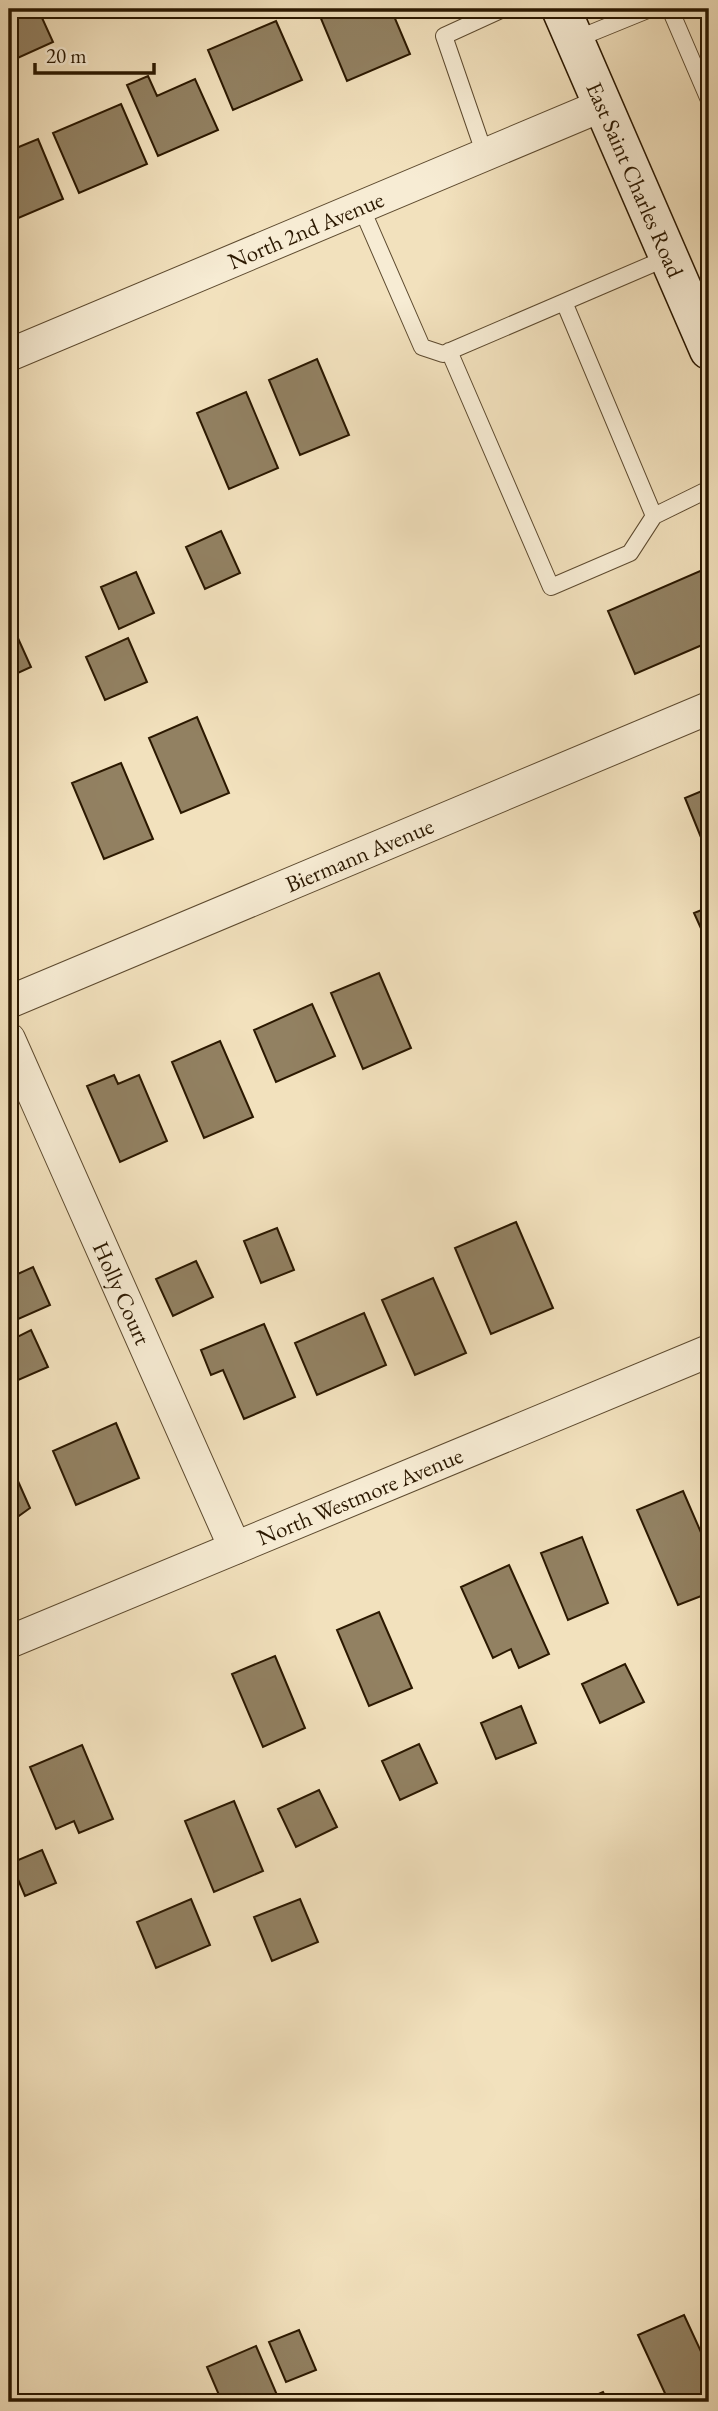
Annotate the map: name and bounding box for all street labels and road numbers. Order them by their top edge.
street label: East Saint Charles Road [579,77,691,282]
street label: North 2nd Avenue [223,184,388,276]
street label: Biermann Avenue [281,810,438,899]
street label: Holly Court [86,1237,158,1350]
street label: North Westmore Avenue [253,1440,467,1552]

